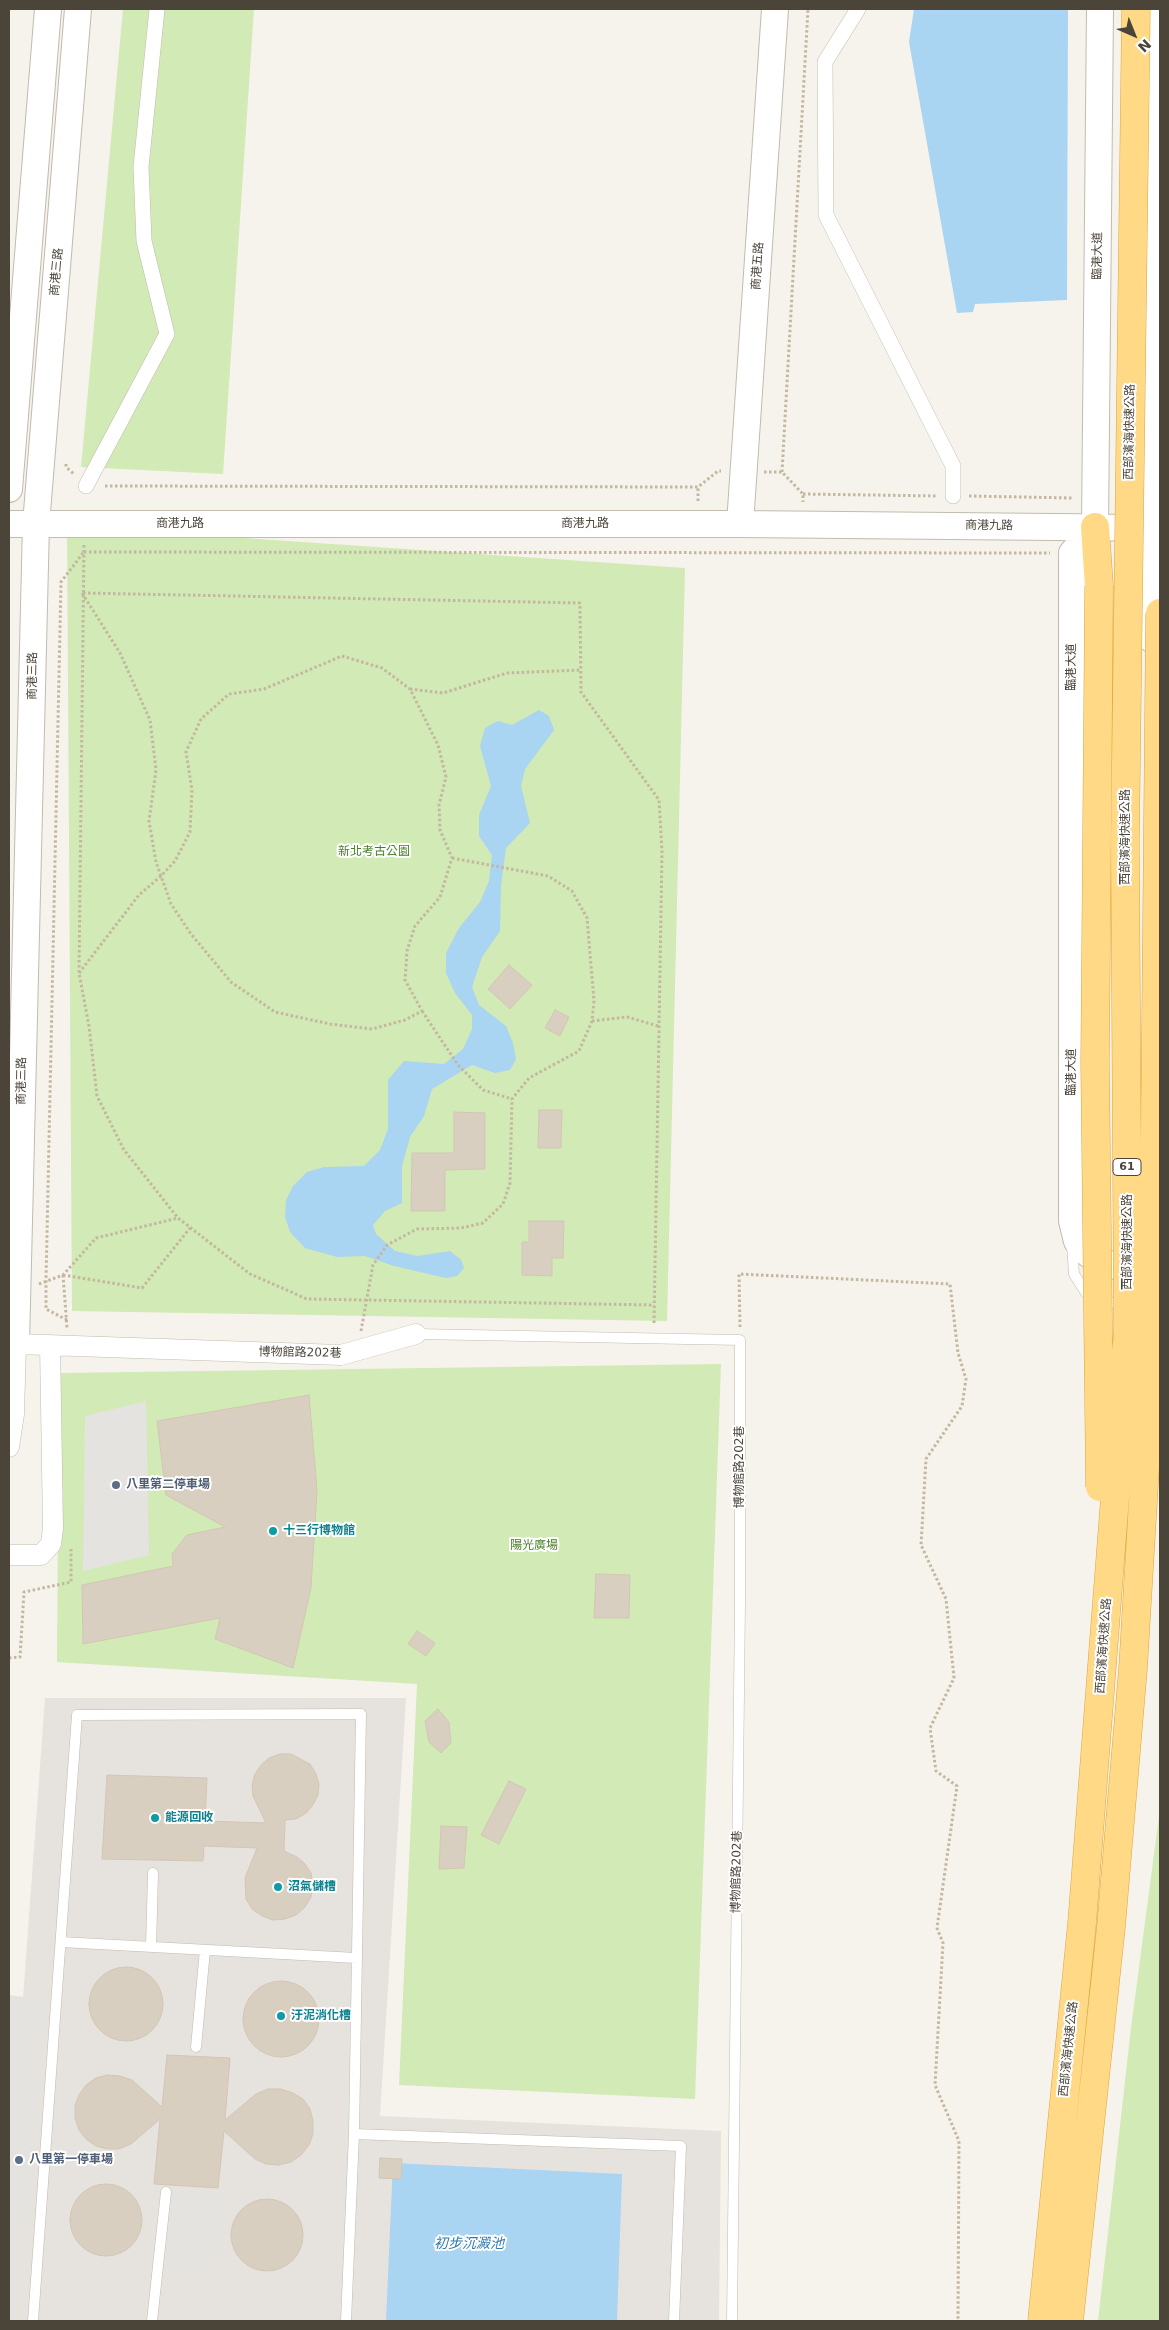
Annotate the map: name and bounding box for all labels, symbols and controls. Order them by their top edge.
north arrow [1109,10,1159,60]
text: N [1135,36,1154,56]
street label: 臨港大道 [1090,232,1106,280]
street label: 商港五路 [749,242,767,290]
street label: 商港三路 [48,247,66,297]
street label: 西部濱海快速公路 [1122,384,1138,480]
street label: 商港九路 [156,517,204,531]
street label: 商港九路 [561,517,609,531]
street label: 商港九路 [965,518,1013,534]
street label: 臨港大道 [1065,643,1079,691]
street label: 商港三路 [25,652,41,700]
street label: 西部濱海快速公路 [1119,789,1133,885]
park label: 新北考古公園 [338,845,410,859]
street label: 臨港大道 [1065,1048,1079,1096]
street label: 商港三路 [14,1057,30,1105]
road number: 61 [1113,1158,1141,1176]
street label: 西部濱海快速公路 [1121,1194,1135,1290]
street label: 博物館路202巷 [258,1345,342,1361]
street label: 博物館路202巷 [733,1426,747,1508]
place label: 八里第二停車場 [126,1478,210,1492]
marker: 八里第二停車場 [110,1479,122,1491]
place label: 十三行博物館 [283,1524,355,1538]
marker: 十三行博物館 [267,1525,279,1537]
park label: 陽光廣場 [510,1539,558,1553]
street label: 西部濱海快速公路 [1093,1598,1115,1694]
place label: 能源回收 [165,1811,213,1825]
marker: 能源回收 [149,1812,161,1824]
street label: 博物館路202巷 [729,1830,745,1914]
place label: 沼氣儲槽 [288,1880,336,1894]
marker: 沼氣儲槽 [272,1881,284,1893]
street label: 西部濱海快速公路 [1057,2001,1081,2097]
place label: 汙泥消化槽 [291,2009,351,2023]
marker: 汙泥消化槽 [275,2010,287,2022]
place label: 八里第一停車場 [29,2153,113,2167]
marker: 八里第一停車場 [13,2154,25,2166]
water label: 初步沉澱池 [434,2236,504,2252]

